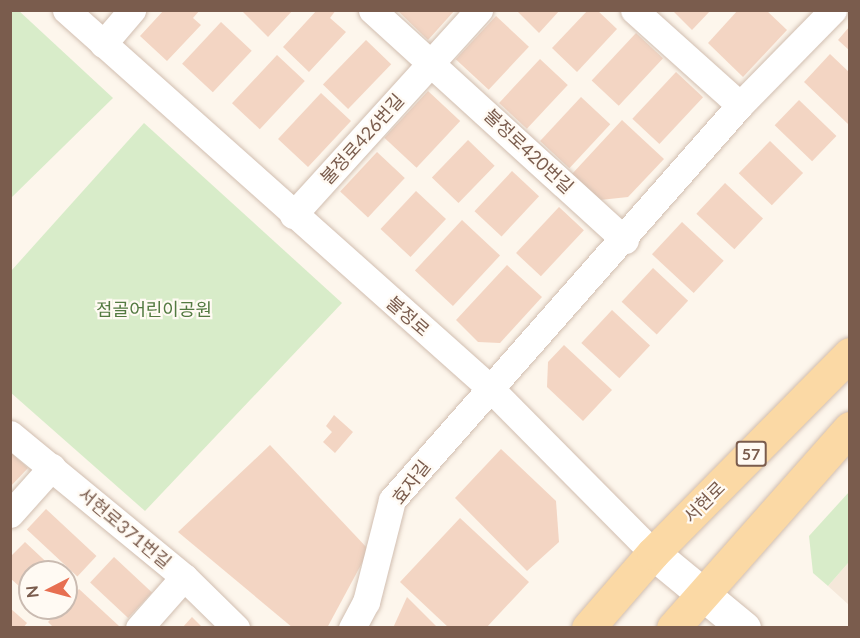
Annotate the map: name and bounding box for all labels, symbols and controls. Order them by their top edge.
street label: 불정로426번길 [316,89,408,189]
street label: 불정로420번길 [480,104,578,198]
street label: 불정로 [382,292,434,340]
park label: 점골어린이공원 [96,298,212,320]
road number: 57 [734,441,768,467]
street label: 효자길 [387,456,435,508]
street label: 서현로 [679,477,729,527]
street label: 서현로371번길 [74,483,176,573]
north arrow [18,560,78,620]
text: N [21,585,42,599]

